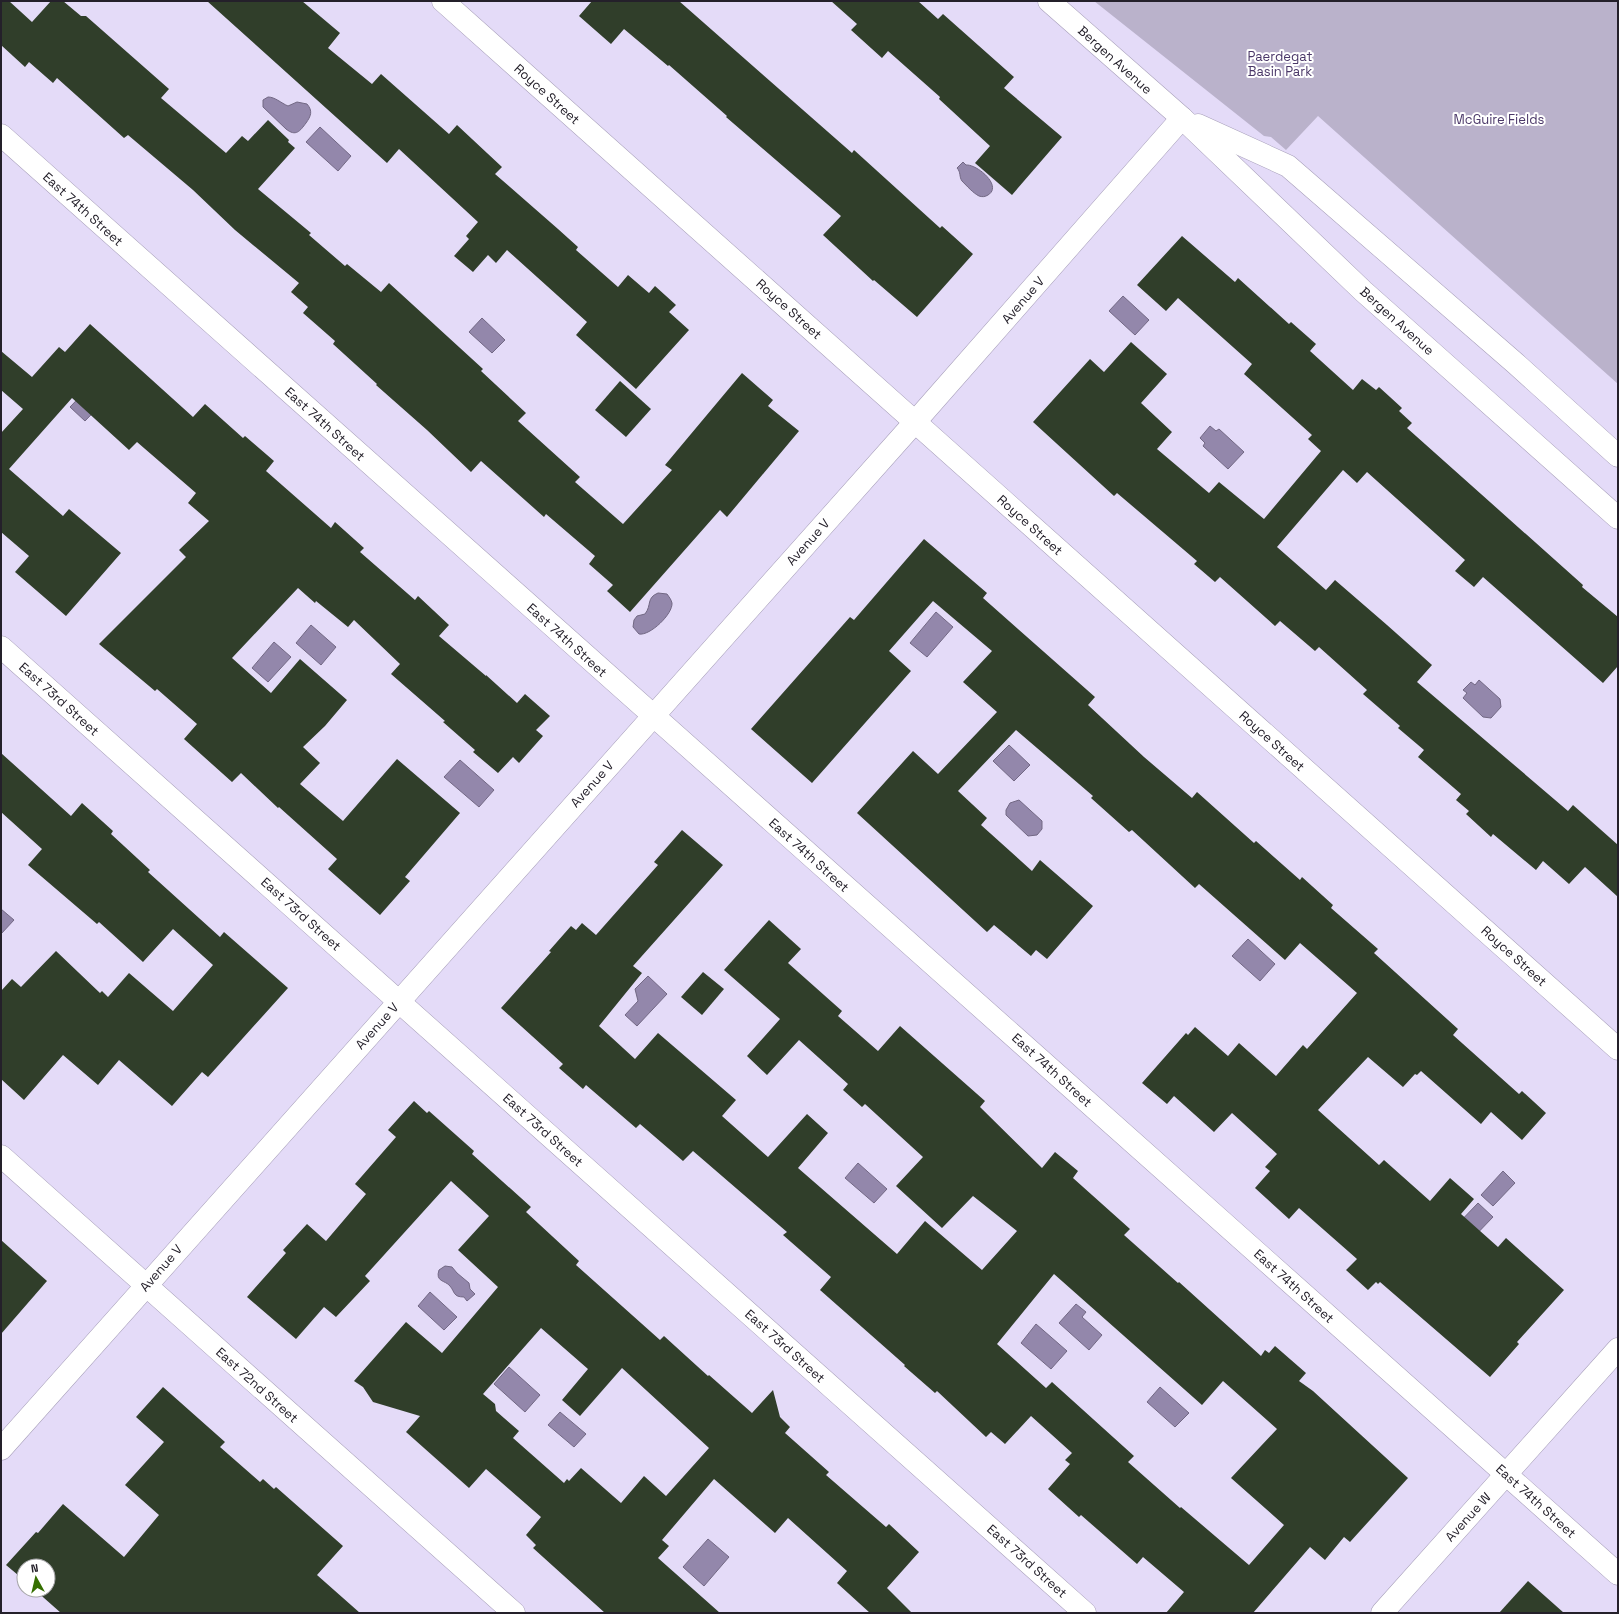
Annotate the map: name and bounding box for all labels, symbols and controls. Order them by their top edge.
street label: Bergen Avenue [1074,22,1156,98]
park label: Paerdegat Basin Park [1248,48,1312,80]
street label: Royce Street [511,60,583,128]
park label: McGuire Fields [1454,111,1545,128]
street label: East 74th Street [39,168,127,250]
street label: Avenue V [998,273,1048,327]
street label: Royce Street [753,275,825,343]
street label: Bergen Avenue [1356,283,1438,359]
street label: East 74th Street [281,383,369,465]
street label: Royce Street [994,491,1066,559]
street label: Avenue V [783,515,833,569]
street label: East 74th Street [523,599,611,681]
street label: East 73rd Street [15,659,103,739]
street label: Royce Street [1236,707,1308,775]
street label: Avenue V [567,757,617,811]
street label: East 74th Street [765,814,853,896]
street label: East 73rd Street [257,874,345,954]
street label: Royce Street [1478,922,1550,990]
street label: Avenue V [352,999,402,1053]
street label: East 74th Street [1008,1029,1096,1111]
street label: East 73rd Street [499,1090,587,1170]
street label: Avenue V [136,1241,186,1295]
street label: East 74th Street [1250,1245,1338,1327]
street label: East 73rd Street [741,1306,829,1386]
street label: East 72nd Street [212,1343,302,1427]
street label: East 74th Street [1492,1460,1580,1542]
street label: Avenue W [1441,1489,1495,1545]
street label: East 73rd Street [983,1521,1071,1601]
north arrow [16,1558,56,1598]
text: N [30,1561,39,1576]

